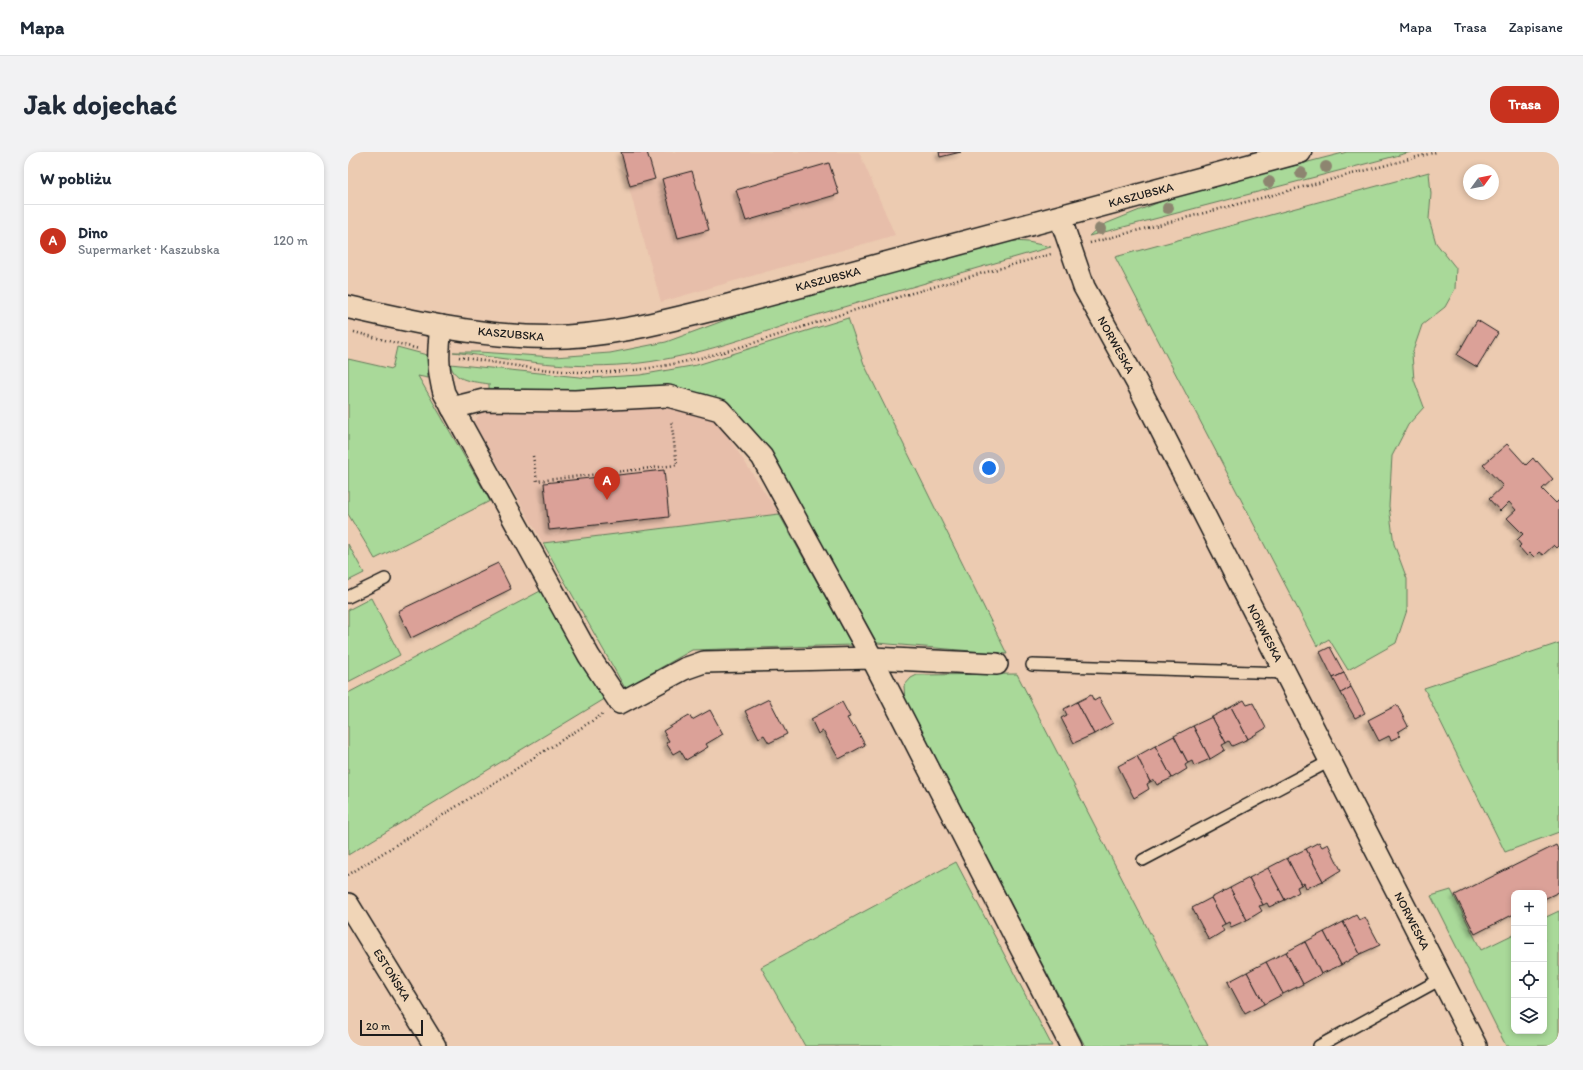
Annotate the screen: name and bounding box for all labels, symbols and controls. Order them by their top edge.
text: Mapa [20,16,64,39]
text: Mapa [1399,19,1432,36]
text: Trasa [1454,19,1487,36]
text: Zapisane [1509,19,1563,36]
button: Trasa [1490,86,1559,123]
text: Jak dojechać [24,87,177,121]
north arrow [1463,164,1499,200]
text: W pobliżu [40,168,111,188]
street label: KASZUBSKA [1107,180,1175,210]
text: Dino [78,224,108,242]
text: A [49,233,57,248]
text: 120 m [273,233,308,248]
text: Supermarket · Kaszubska [78,242,220,257]
street label: KASZUBSKA [794,264,862,294]
street label: NORWESKA [1095,314,1138,376]
street label: KASZUBSKA [477,324,545,344]
your location [979,458,999,478]
pin: A [594,467,620,500]
street label: NORWESKA [1244,602,1286,665]
street label: NORWESKA [1391,890,1433,953]
map controls [1511,890,1547,1034]
button: + [1511,890,1547,926]
button: − [1511,926,1547,962]
street label: ESTOŃSKA [370,946,414,1004]
button: locate [1511,962,1547,998]
button: layers [1511,998,1547,1034]
scale bar [360,1018,423,1037]
text: 20 m [366,1020,390,1033]

